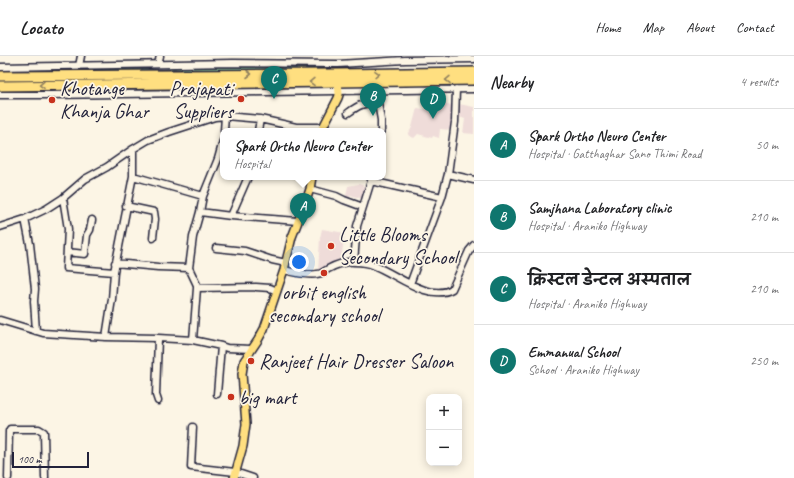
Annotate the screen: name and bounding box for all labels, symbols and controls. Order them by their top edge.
text: Locato [20,16,63,40]
text: Home [595,19,621,36]
text: Map [643,19,664,36]
text: About [686,19,714,36]
text: Contact [736,19,774,36]
pin: C [261,66,287,99]
one-way arrow [374,69,380,78]
one-way arrow [246,70,252,78]
text: Nearby [490,72,533,93]
text: 4 results [740,74,778,90]
place label: Khotange Khanja Ghar [60,76,151,124]
place label: Prajapati Suppliers [170,76,235,124]
one-way arrow [445,76,451,84]
one-way arrow [309,78,315,87]
one-way arrow [39,81,45,89]
pin: B [360,83,386,116]
pin: D [420,86,446,119]
marker: Prajapati Suppliers [236,94,246,104]
marker: Khotange Khanja Ghar [47,95,57,105]
text: Spark Ortho Neuro Center [528,127,665,146]
popup [220,128,386,180]
text: Spark Ortho Neuro Center [234,137,372,156]
text: A [500,137,506,153]
text: 50 m [756,137,778,153]
text: Hospital · Gatthaghar Sano Thimi Road [528,146,702,162]
text: Hospital [234,156,270,172]
pin: A [290,193,316,226]
text: Samjhana Laboratory clinic [528,199,671,218]
text: B [500,209,506,225]
text: 210 m [750,209,778,225]
text: Hospital · Araniko Highway [528,218,646,234]
place label: Little Blooms Secondary School [339,222,460,270]
marker: Little Blooms Secondary School [326,241,336,251]
your location [289,252,309,272]
marker: orbit english secondary school [319,268,329,278]
text: क्रिस्टल डेन्टल अस्पताल [528,271,691,290]
place label: orbit english secondary school [268,280,383,328]
text: C [500,281,506,297]
text: 210 m [750,281,778,297]
text: Hospital · Araniko Highway [528,296,646,312]
text: Emmanual School [528,343,619,362]
place label: Ranjeet Hair Dresser Saloon [259,349,454,374]
text: D [499,353,507,369]
text: 250 m [750,353,778,369]
marker: Ranjeet Hair Dresser Saloon [246,356,256,366]
text: School · Araniko Highway [528,362,639,378]
place label: big mart [239,385,299,410]
marker: big mart [226,392,236,402]
map controls [426,394,462,466]
button: + [426,394,462,430]
button: − [426,430,462,466]
scale bar [12,450,89,469]
text: 100 m [18,452,42,466]

